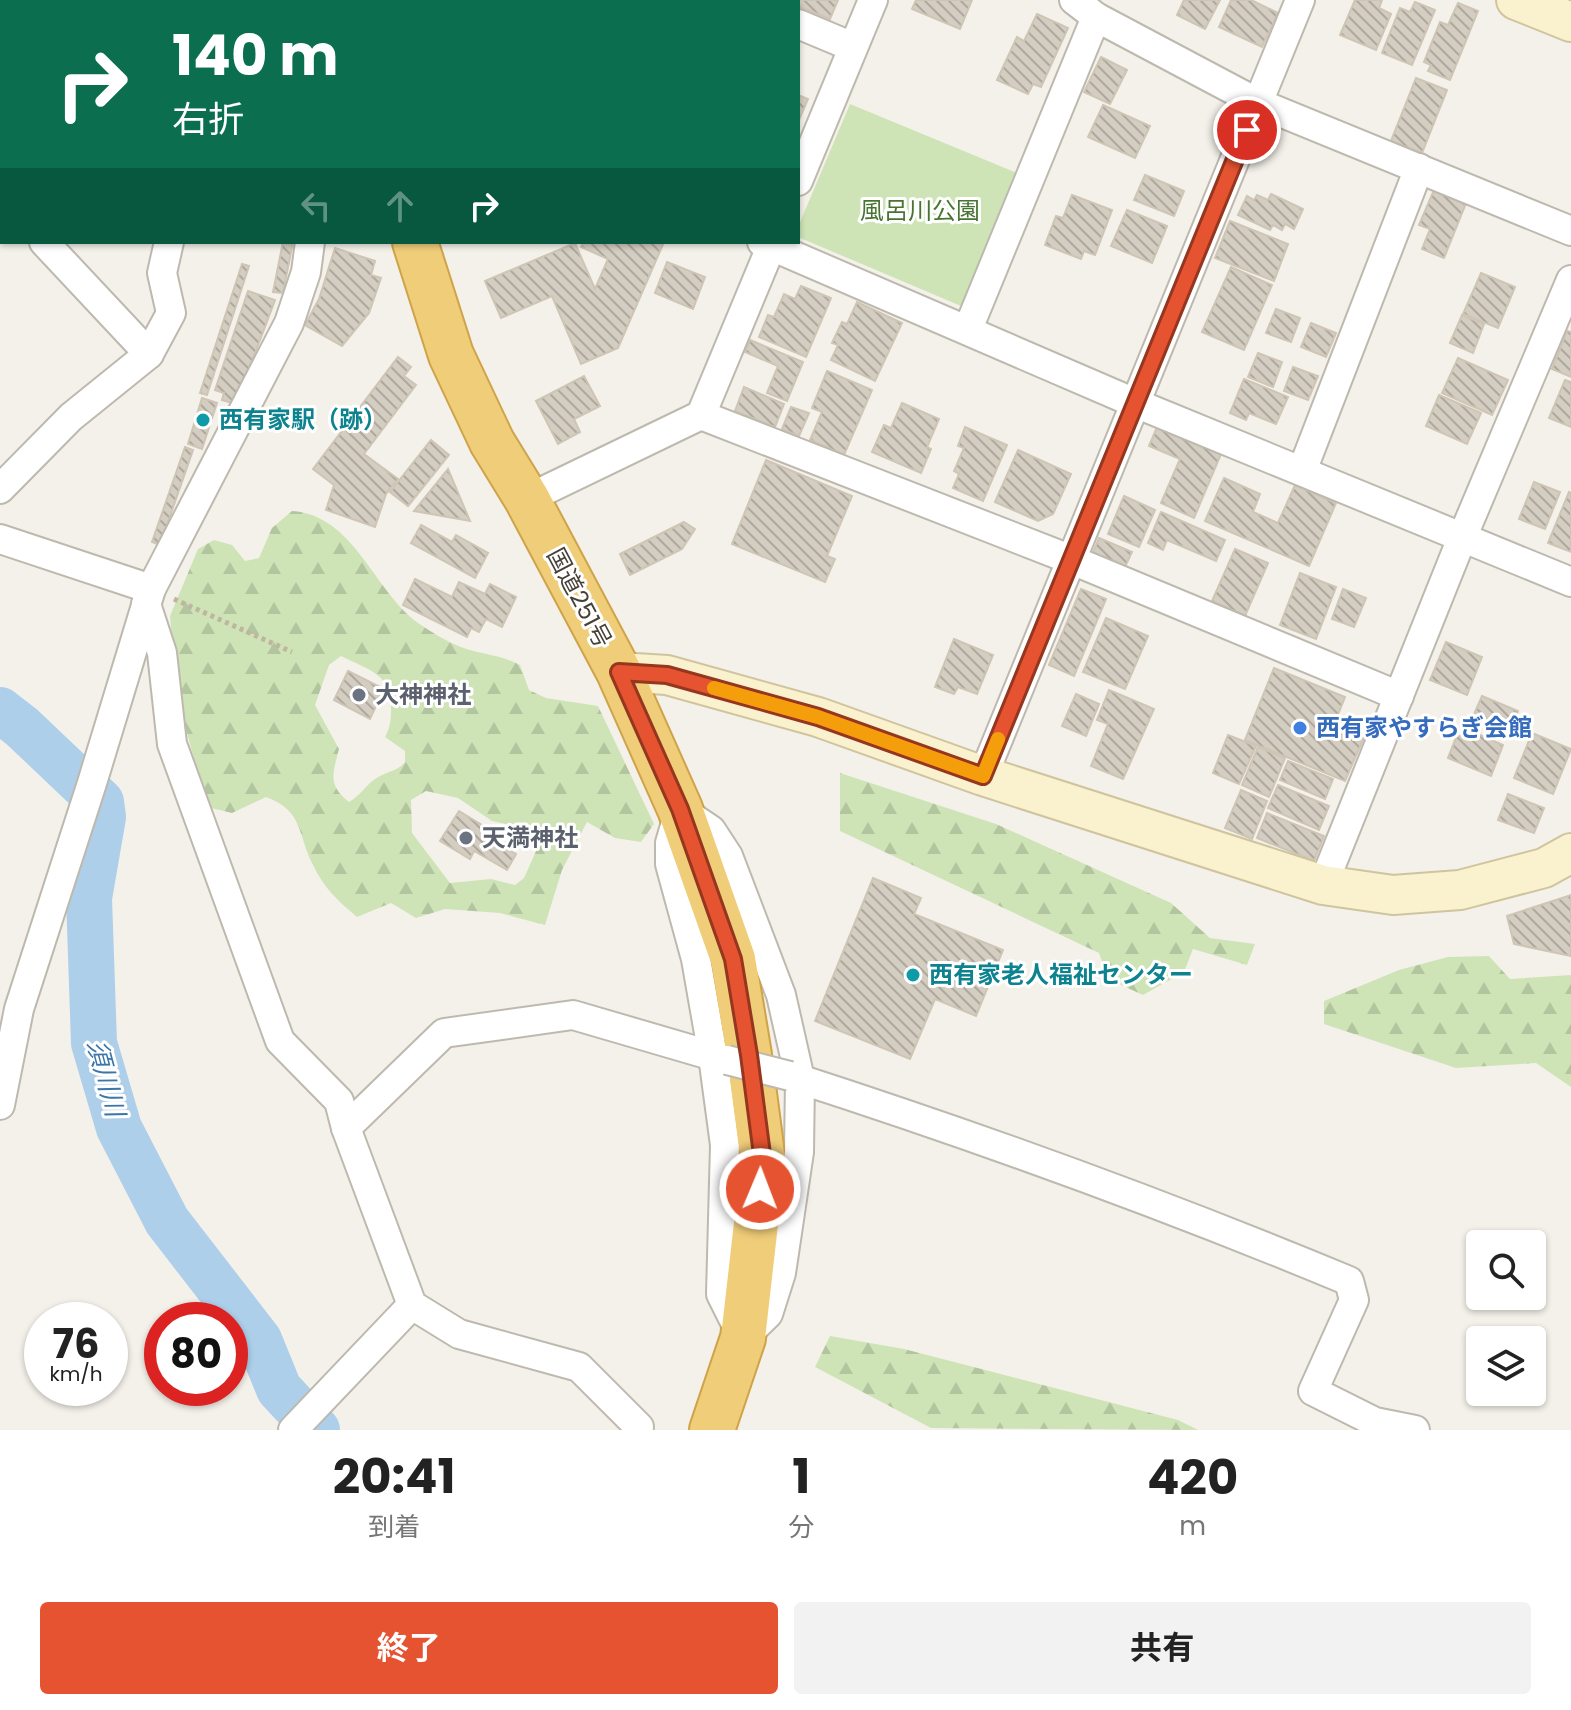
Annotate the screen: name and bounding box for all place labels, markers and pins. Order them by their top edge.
pin [1213,96,1281,164]
place label: 西有家駅（跡） [219,403,387,436]
marker: 西有家駅（跡） [194,411,212,429]
place label: 大神神社 [375,678,471,711]
marker: 大神神社 [350,686,368,704]
place label: 西有家やすらぎ会館 [1316,711,1532,744]
marker: 西有家やすらぎ会館 [1291,719,1309,737]
place label: 天満神社 [482,821,578,854]
marker: 天満神社 [457,829,475,847]
place label: 西有家老人福祉センター [929,958,1193,991]
marker: 西有家老人福祉センター [904,966,922,984]

